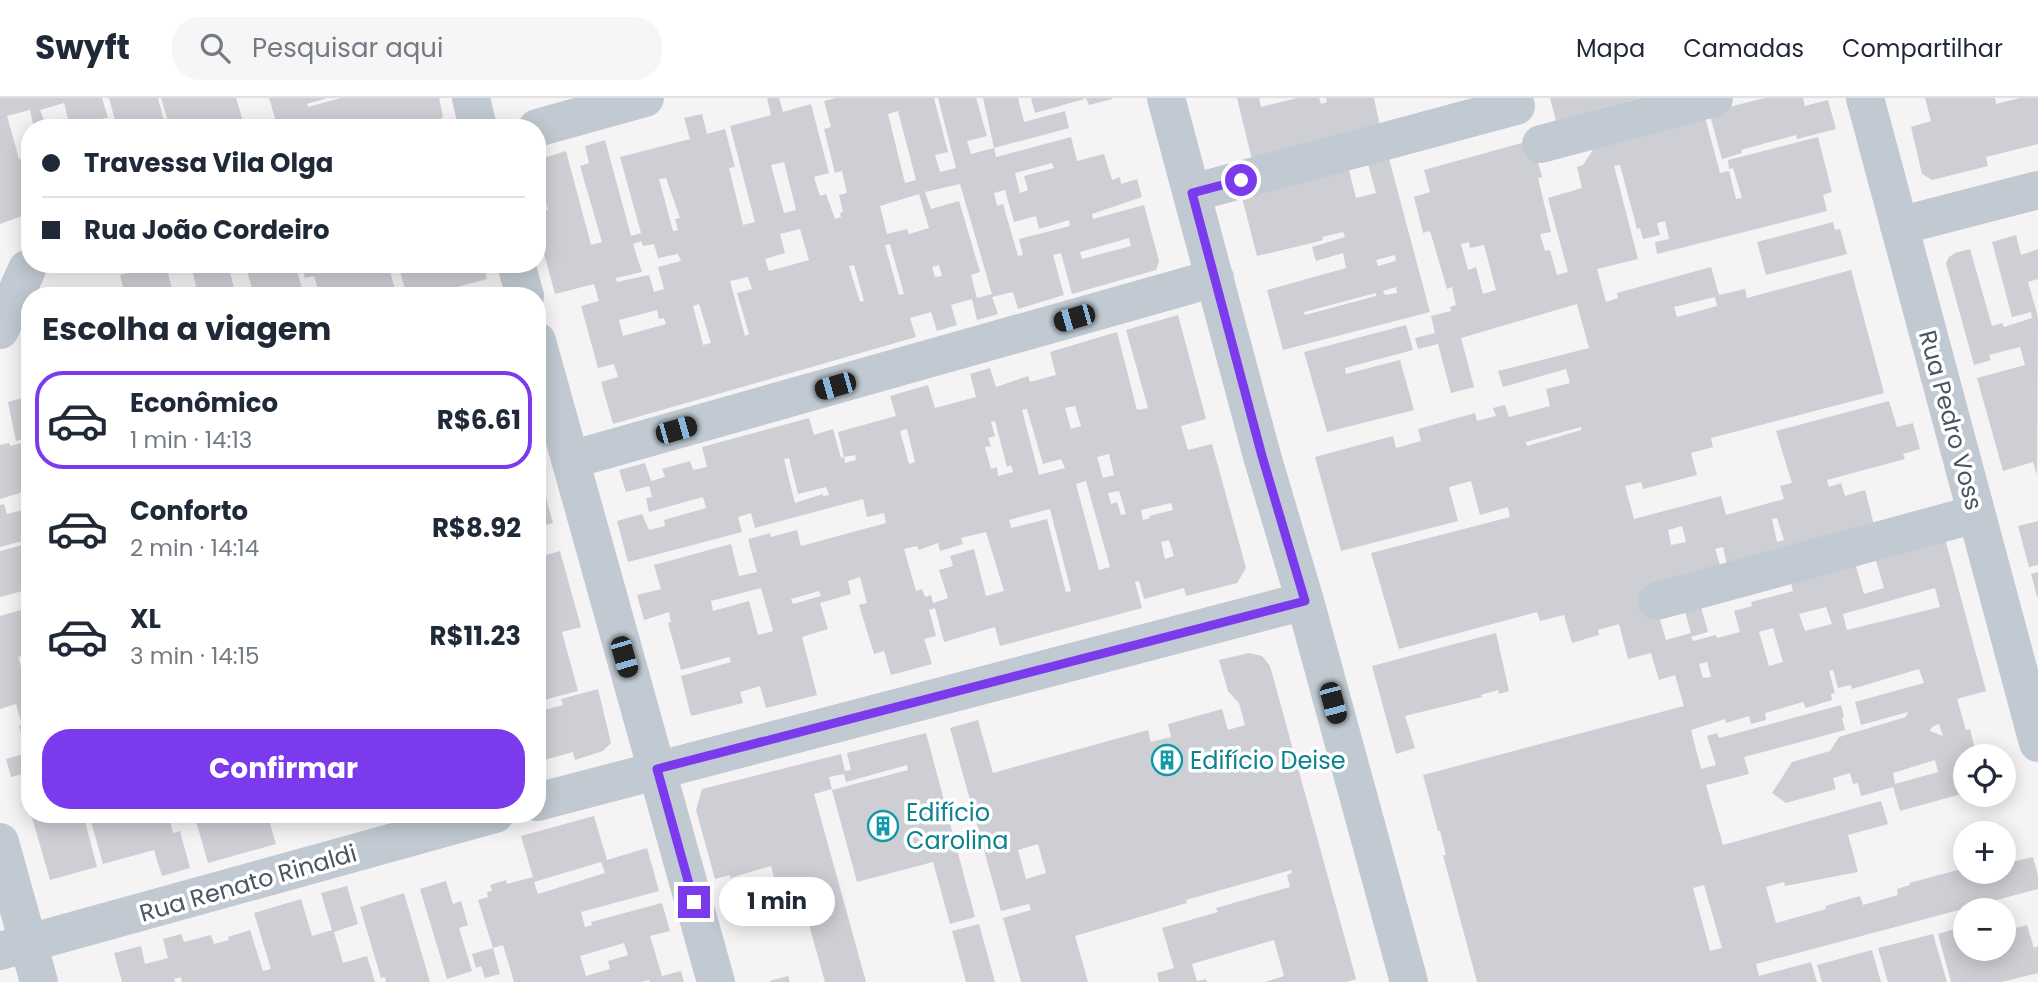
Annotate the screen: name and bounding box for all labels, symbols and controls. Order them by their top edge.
search box [172,17,662,80]
text: Swyft [35,24,130,71]
icon: search [196,29,234,67]
text: Pesquisar aqui [252,30,443,66]
text: Mapa [1576,32,1645,65]
text: Camadas [1683,32,1804,65]
text: Compartilhar [1842,32,2003,65]
text: Travessa Vila Olga [84,145,334,181]
route start [1225,164,1257,196]
text: Rua João Cordeiro [84,212,330,248]
car [1051,302,1098,334]
text: Escolha a viagem [42,306,331,351]
street label: Rua Pedro Voss [1911,326,1991,514]
car [812,370,859,402]
text: Econômico [130,385,278,421]
icon: car [46,389,109,452]
text: R$6.61 [437,402,521,438]
car [653,414,700,446]
text: 1 min · 14:13 [130,424,252,456]
text: Conforto [130,493,248,529]
icon: car [46,497,109,560]
text: R$8.92 [432,510,521,546]
text: 2 min · 14:14 [130,532,259,564]
text: XL [130,601,161,637]
icon: car [46,605,109,668]
text: R$11.23 [429,618,521,654]
car [609,634,640,680]
text: 3 min · 14:15 [130,640,259,672]
car [1318,680,1349,726]
button: Confirmar [42,729,525,809]
building icon: Edifício Deise [1150,743,1184,777]
place label: Edifício Deise [1190,744,1346,777]
map controls [1953,744,2016,961]
button: locate [1953,744,2016,807]
place label: Edifício Carolina [906,796,1008,857]
building icon: Edifício Carolina [866,809,900,843]
button: + [1953,821,2016,884]
street label: Rua Renato Rinaldi [136,836,360,930]
callout: 1 min [718,878,834,926]
text: 1 min [747,885,807,917]
route end [678,886,710,918]
button: − [1953,898,2016,961]

